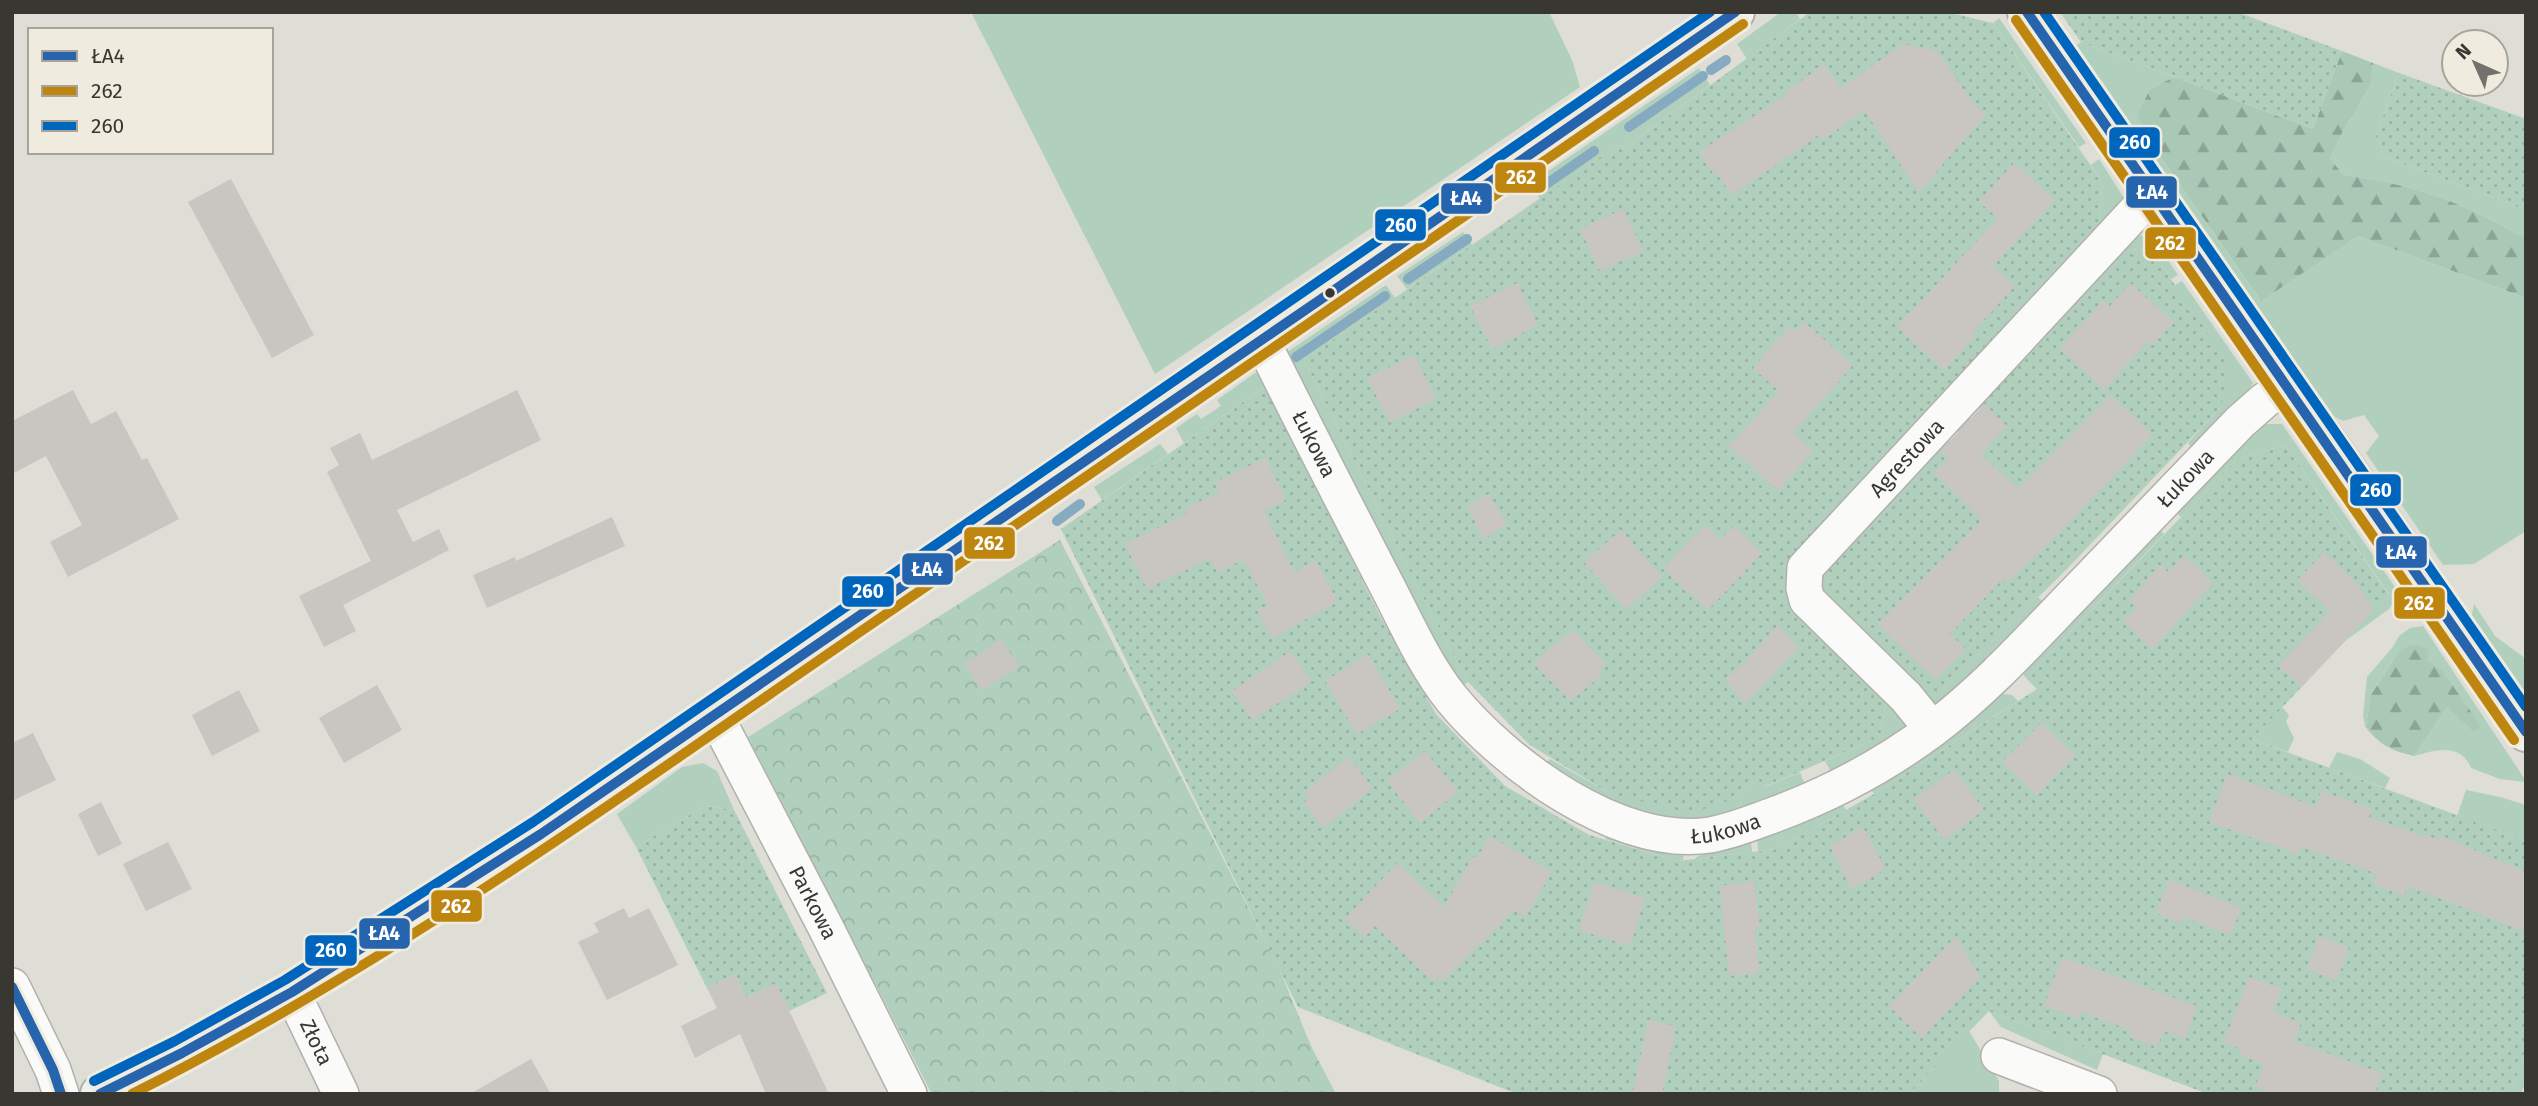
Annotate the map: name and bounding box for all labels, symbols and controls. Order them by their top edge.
legend [28,28,273,154]
north arrow [2440,28,2510,98]
text: N [2451,39,2476,64]
text: ŁA4 [91,43,125,69]
text: 262 [91,78,123,104]
text: 260 [91,113,124,139]
line badge: 260 [2108,126,2161,159]
text: 260 [2119,131,2151,154]
line badge: 262 [1494,161,1547,194]
text: 262 [1506,166,1536,189]
line badge: ŁA4 [2125,175,2178,209]
text: ŁA4 [2136,181,2168,204]
line badge: ŁA4 [1440,182,1493,215]
text: ŁA4 [1450,187,1482,210]
line badge: 260 [1374,208,1427,242]
text: 260 [1385,214,1417,237]
line badge: 262 [2144,226,2197,260]
text: 262 [2155,232,2185,255]
unlabelled marker [1323,286,1337,300]
street label: Łukowa [1286,406,1342,482]
street label: Agrestowa [1864,414,1950,503]
street label: Łukowa [2151,444,2220,514]
line badge: 260 [2349,473,2402,507]
text: 260 [2360,479,2392,502]
line badge: 262 [963,526,1016,560]
text: 262 [974,532,1004,555]
line badge: ŁA4 [2375,535,2428,569]
text: ŁA4 [2385,541,2417,564]
line badge: ŁA4 [901,552,954,586]
text: ŁA4 [911,558,943,581]
line badge: 260 [841,575,895,608]
text: 260 [852,580,884,603]
line badge: 262 [2393,586,2446,620]
text: 262 [2404,592,2434,615]
street label: Łukowa [1690,808,1764,850]
street label: Parkowa [783,861,843,944]
line badge: 262 [430,889,483,923]
text: 262 [441,895,471,918]
line badge: ŁA4 [358,917,411,950]
text: ŁA4 [368,922,400,945]
line badge: 260 [304,934,358,967]
text: 260 [315,939,347,962]
street label: Złota [294,1015,338,1070]

